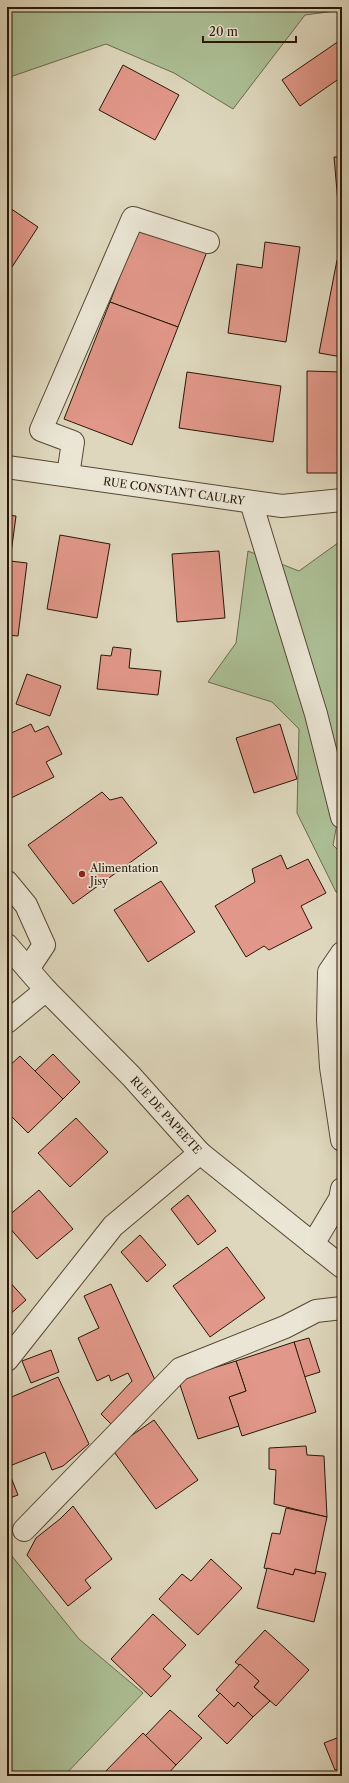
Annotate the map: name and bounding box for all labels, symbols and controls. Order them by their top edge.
scale bar [203,18,296,44]
text: 20 m [209,24,238,39]
street label: RUE CONSTANT CAULRY [102,474,246,508]
place label: Alimentation Jisy [88,861,159,888]
marker: Alimentation Jisy [77,869,87,879]
street label: RUE DE PAPEETE [128,1073,205,1157]

